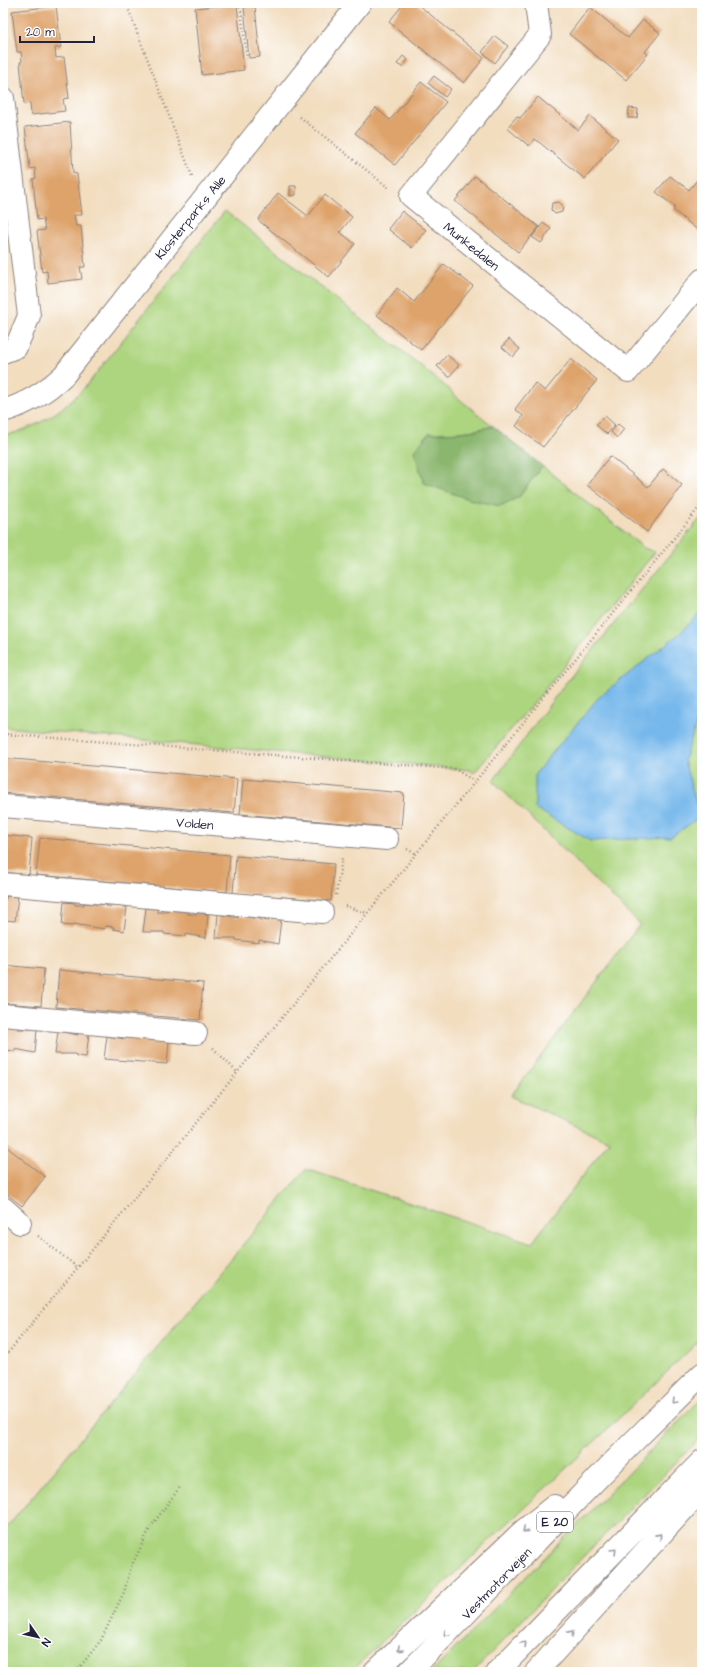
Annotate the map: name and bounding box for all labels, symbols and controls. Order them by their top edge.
scale bar [20,18,94,44]
text: 20 m [26,24,55,41]
street label: Klosterparks Alle [151,172,230,263]
street label: Munkedalen [439,218,504,275]
street label: Volden [175,813,215,835]
one-way arrow [671,1397,679,1404]
road number: E 20 [537,1512,573,1532]
one-way arrow [522,1526,530,1533]
one-way arrow [654,1534,661,1541]
street label: Vestmotorvejen [458,1543,536,1624]
one-way arrow [610,1548,617,1556]
north arrow [18,1617,58,1657]
one-way arrow [443,1629,451,1637]
one-way arrow [566,1630,574,1638]
text: N [38,1635,54,1649]
one-way arrow [519,1641,527,1649]
one-way arrow [397,1644,405,1651]

